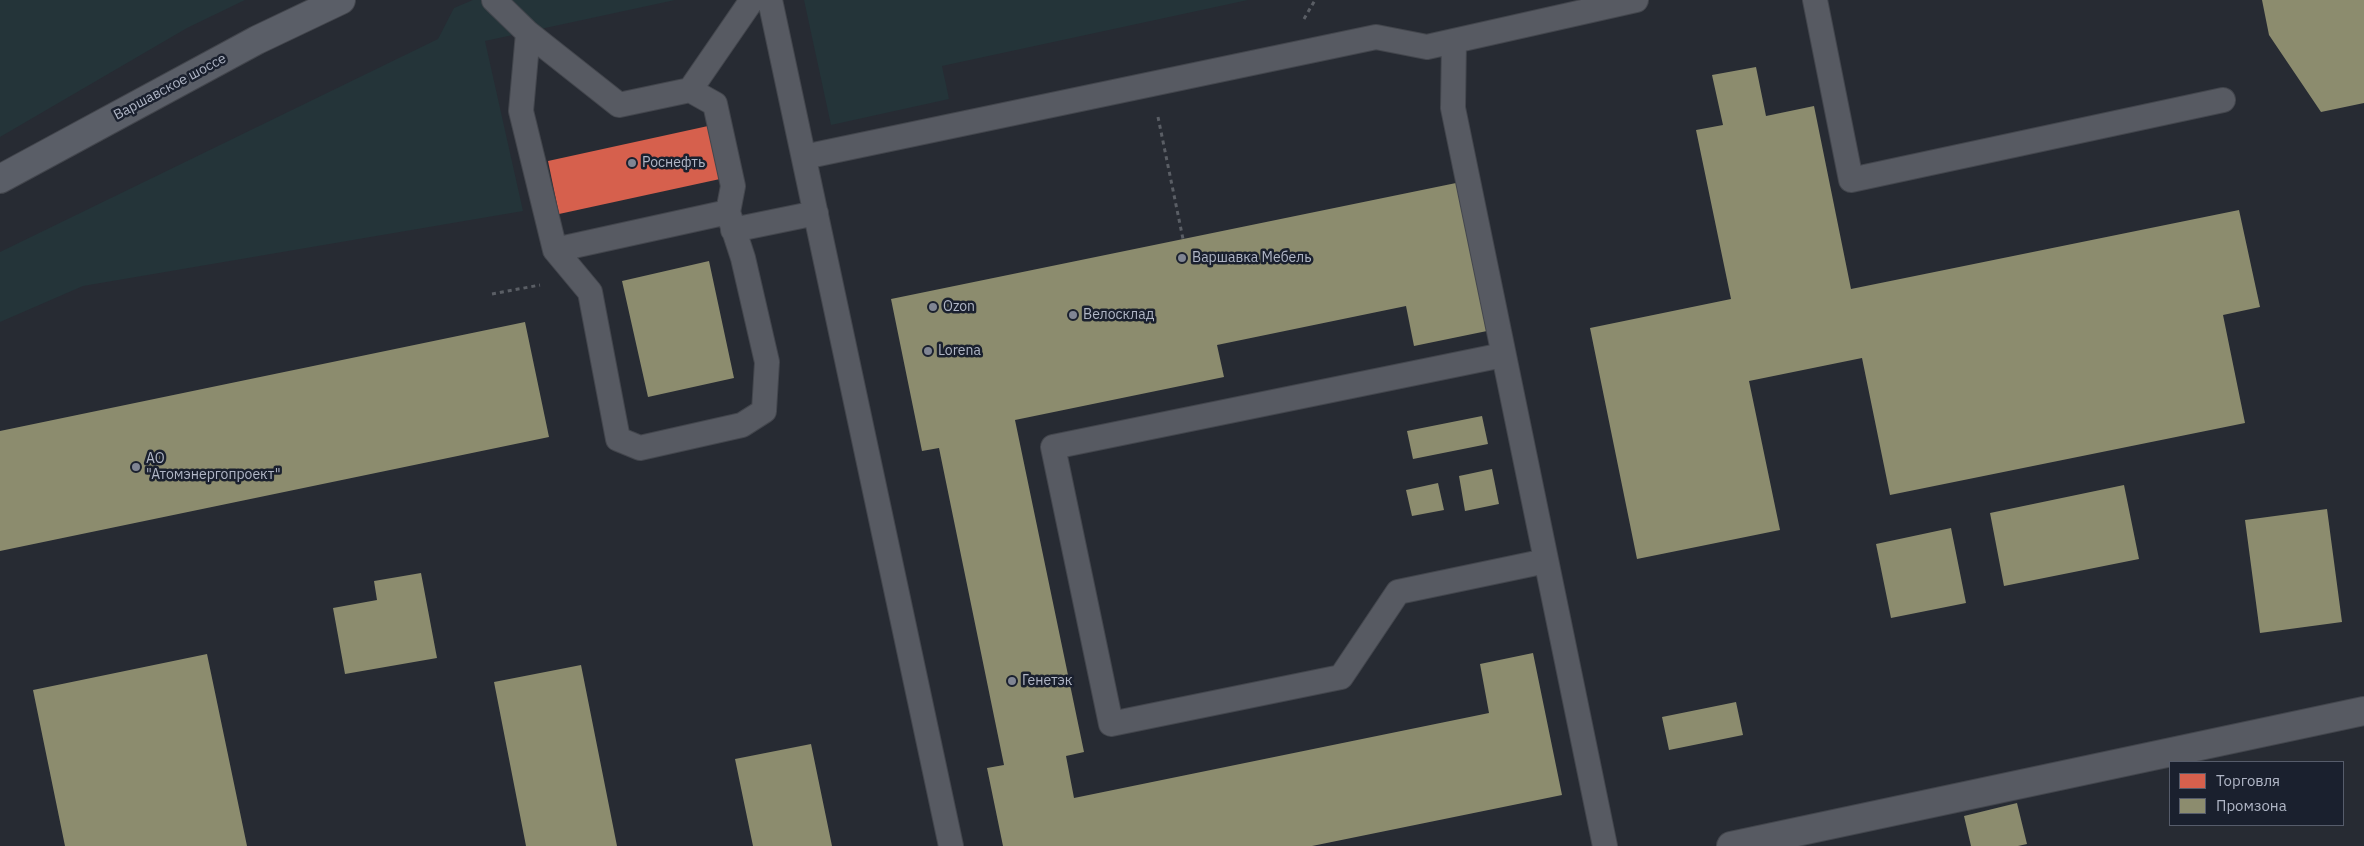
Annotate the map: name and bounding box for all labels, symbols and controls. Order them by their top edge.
street label: Варшавское шоссе [111,50,229,124]
place label: Роснефть [642,155,705,171]
marker: Роснефть [626,157,638,169]
place label: Варшавка Мебель [1192,250,1311,266]
marker: Варшавка Мебель [1176,252,1188,264]
place label: Ozon [943,299,975,315]
marker: Ozon [927,301,939,313]
place label: Велосклад [1083,307,1154,323]
marker: Велосклад [1067,309,1079,321]
place label: Lorena [938,343,981,359]
marker: Lorena [922,345,934,357]
place label: АО "Атомэнергопроект" [146,451,281,484]
marker: АО "Атомэнергопроект" [130,461,142,473]
place label: Генетэк [1022,673,1072,689]
marker: Генетэк [1006,675,1018,687]
legend [2169,761,2344,826]
text: Торговля [2216,771,2280,790]
text: Промзона [2216,796,2287,815]

